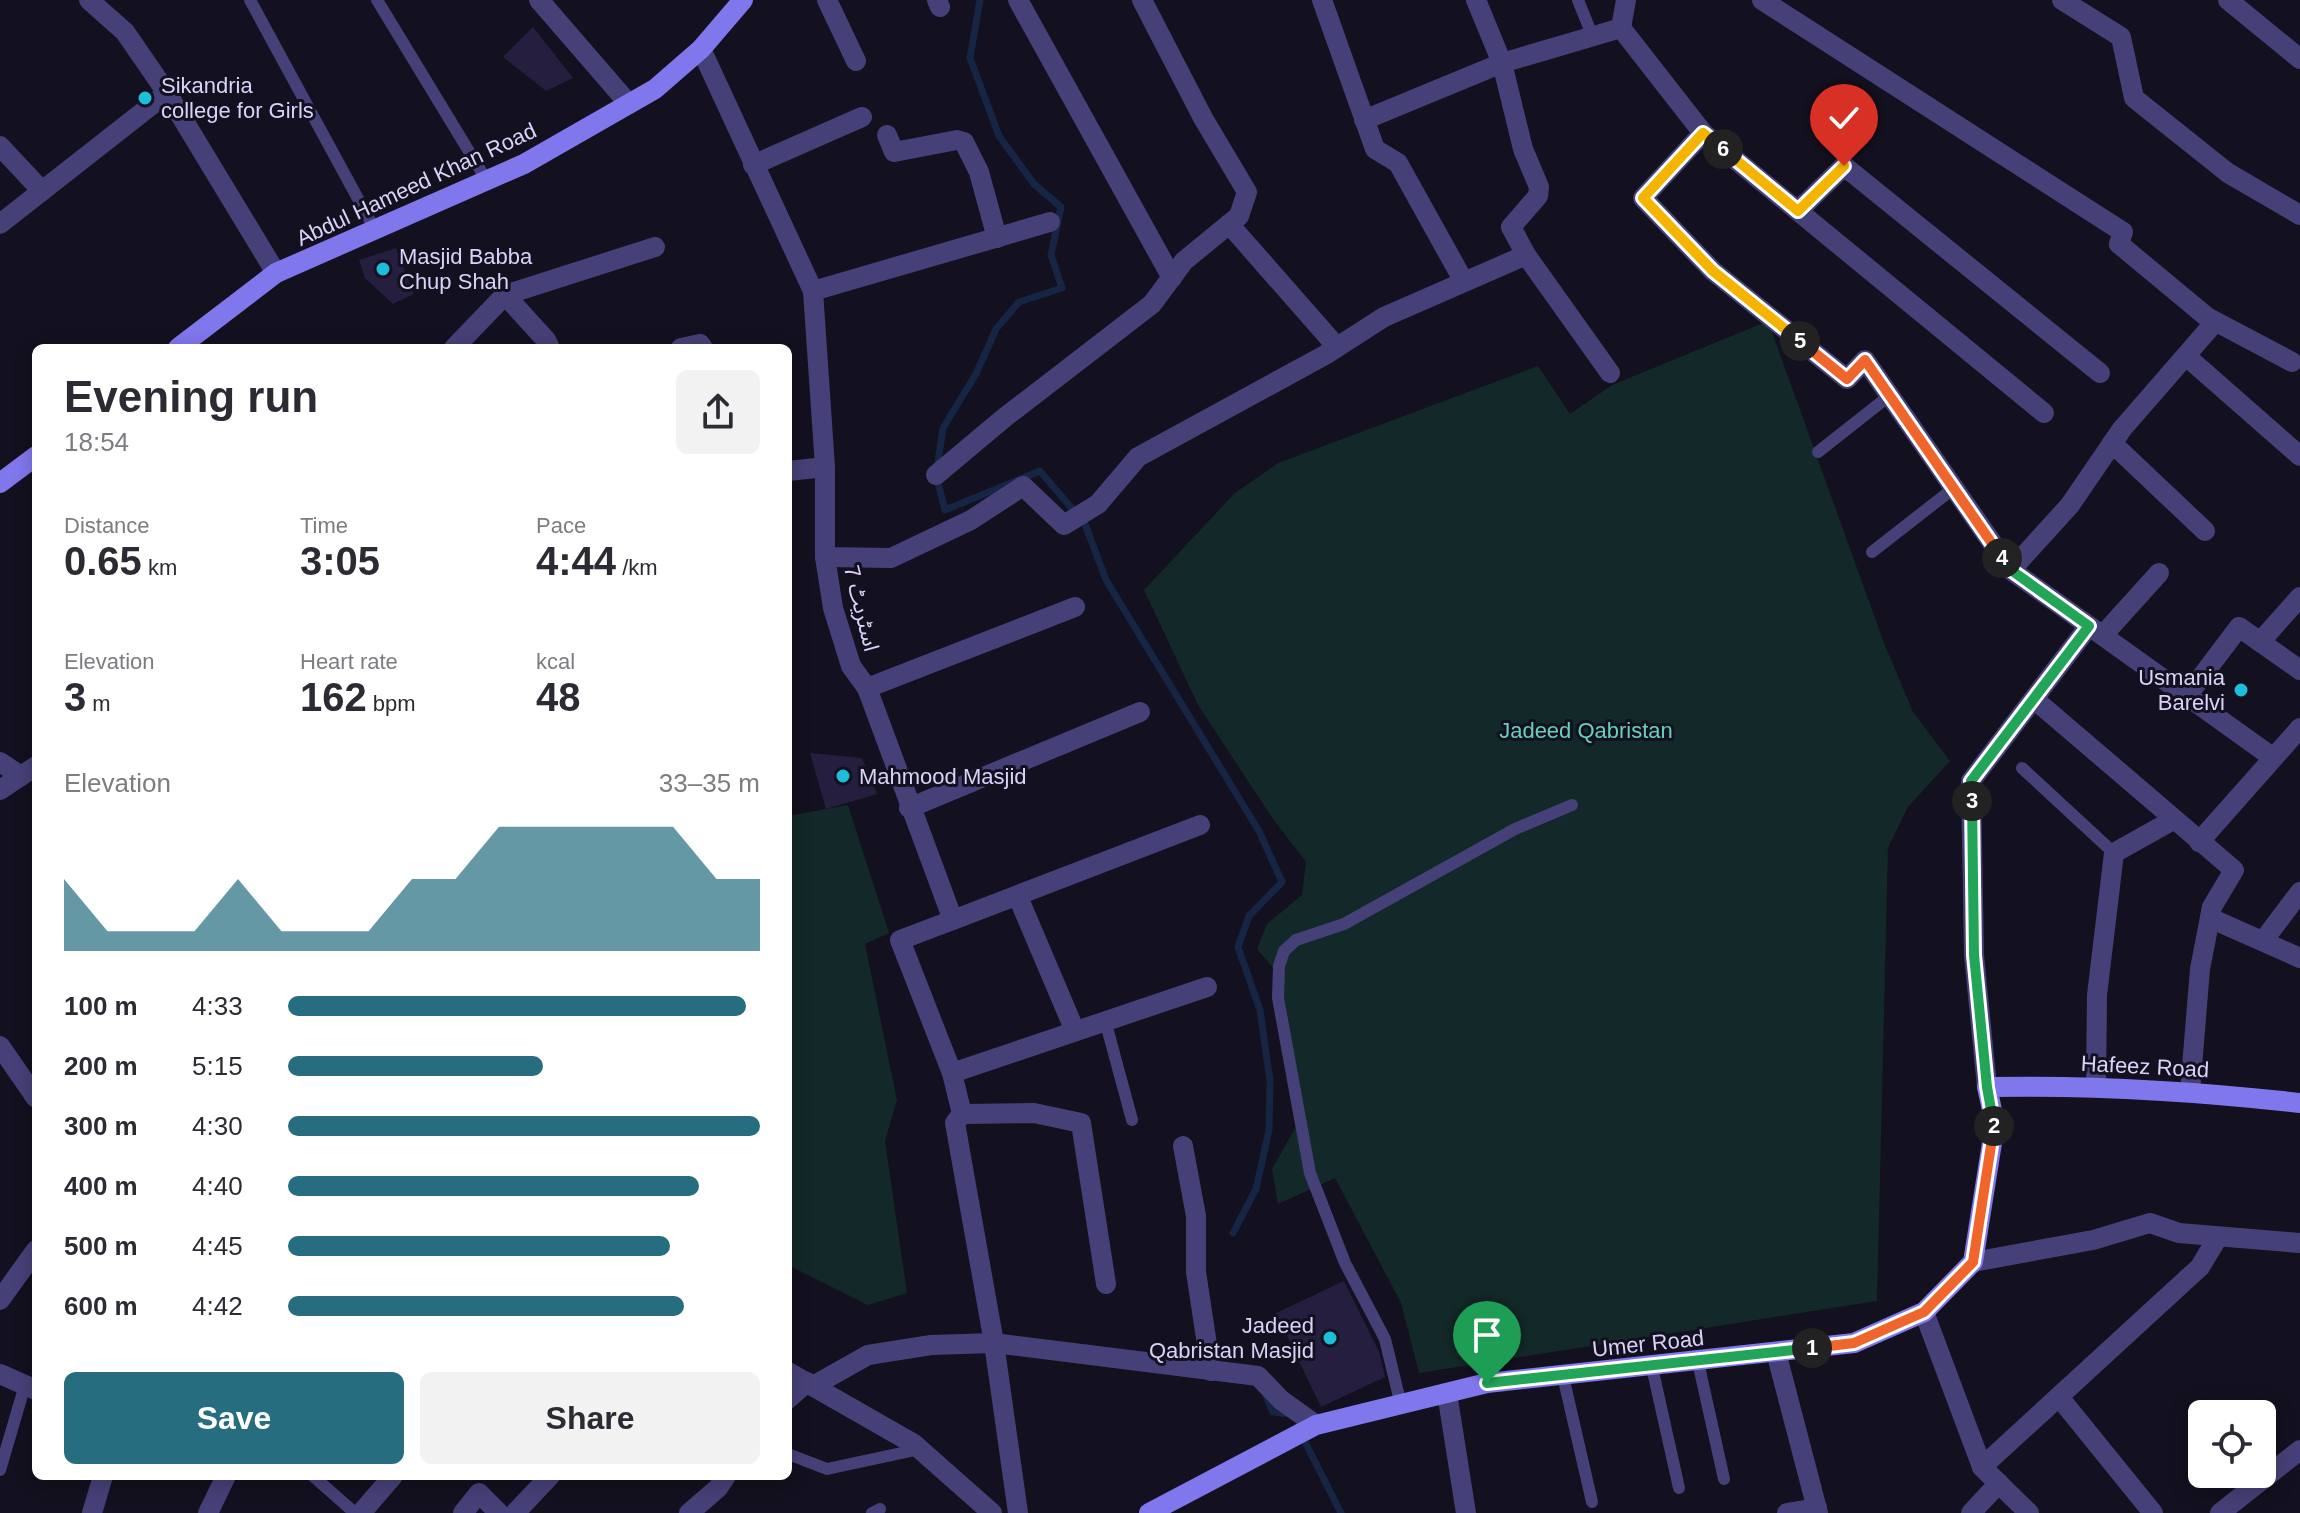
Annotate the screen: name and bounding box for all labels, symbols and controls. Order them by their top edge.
place label: Sikandria college for Girls [161,73,314,123]
pin [1810,84,1878,166]
marker: Sikandria college for Girls [136,89,154,107]
icon: check [1822,96,1866,140]
street label: Abdul Hameed Khan Road [292,118,540,251]
pin: 6 [1703,129,1743,169]
text: 6 [1717,136,1729,161]
place label: Masjid Babba Chup Shah [399,244,533,294]
marker: Masjid Babba Chup Shah [374,260,392,278]
pin: 5 [1780,321,1820,361]
text: 5 [1794,328,1806,353]
button: share [676,370,760,454]
text: Evening run [64,372,318,421]
text: 18:54 [64,427,129,457]
text: Distance [64,513,150,538]
text: Time [300,513,348,538]
text: Pace [536,513,586,538]
pin: 4 [1982,538,2022,578]
text: 0.65 [64,539,142,583]
text: 3:05 [300,539,380,583]
text: 4:44 [536,539,616,583]
text: 4 [1996,545,2008,570]
text: km [142,555,177,580]
text: /km [616,555,658,580]
street label: اسٹریٹ 7 [839,563,884,654]
text: Elevation [64,649,155,674]
text: Heart rate [300,649,398,674]
text: kcal [536,649,575,674]
place label: Usmania Barelvi [2138,665,2226,715]
text: 3 [64,675,86,719]
text: 162 [300,675,367,719]
text: 48 [536,675,581,719]
marker: Usmania Barelvi [2232,681,2250,699]
text: m [86,691,111,716]
text: bpm [367,691,416,716]
park label: Jadeed Qabristan [1499,718,1673,743]
place label: Mahmood Masjid [859,764,1027,789]
marker: Mahmood Masjid [834,767,852,785]
text: Elevation [64,768,171,798]
text: 33–35 m [659,768,760,798]
pin: 3 [1952,781,1992,821]
text: 3 [1966,788,1978,813]
text: 100 m [64,991,138,1021]
text: 4:33 [192,991,243,1021]
text: 200 m [64,1051,138,1081]
text: 5:15 [192,1051,243,1081]
street label: Hafeez Road [2080,1051,2210,1082]
pin: 2 [1974,1106,2014,1146]
text: 300 m [64,1111,138,1141]
text: 4:30 [192,1111,243,1141]
text: 2 [1988,1113,2000,1138]
text: 400 m [64,1171,138,1201]
text: 4:40 [192,1171,243,1201]
text: 500 m [64,1231,138,1261]
text: 4:45 [192,1231,243,1261]
text: 600 m [64,1291,138,1321]
text: 4:42 [192,1291,243,1321]
pin [1453,1301,1521,1383]
place label: Jadeed Qabristan Masjid [1149,1313,1314,1363]
icon: arrive [1465,1313,1509,1357]
street label: Umer Road [1591,1325,1705,1362]
pin: 1 [1792,1328,1832,1368]
marker: Jadeed Qabristan Masjid [1321,1329,1339,1347]
text: 1 [1806,1335,1818,1360]
button: Save [64,1372,404,1464]
button: Share [420,1372,760,1464]
map controls [2188,1400,2276,1488]
button: locate [2188,1400,2276,1488]

